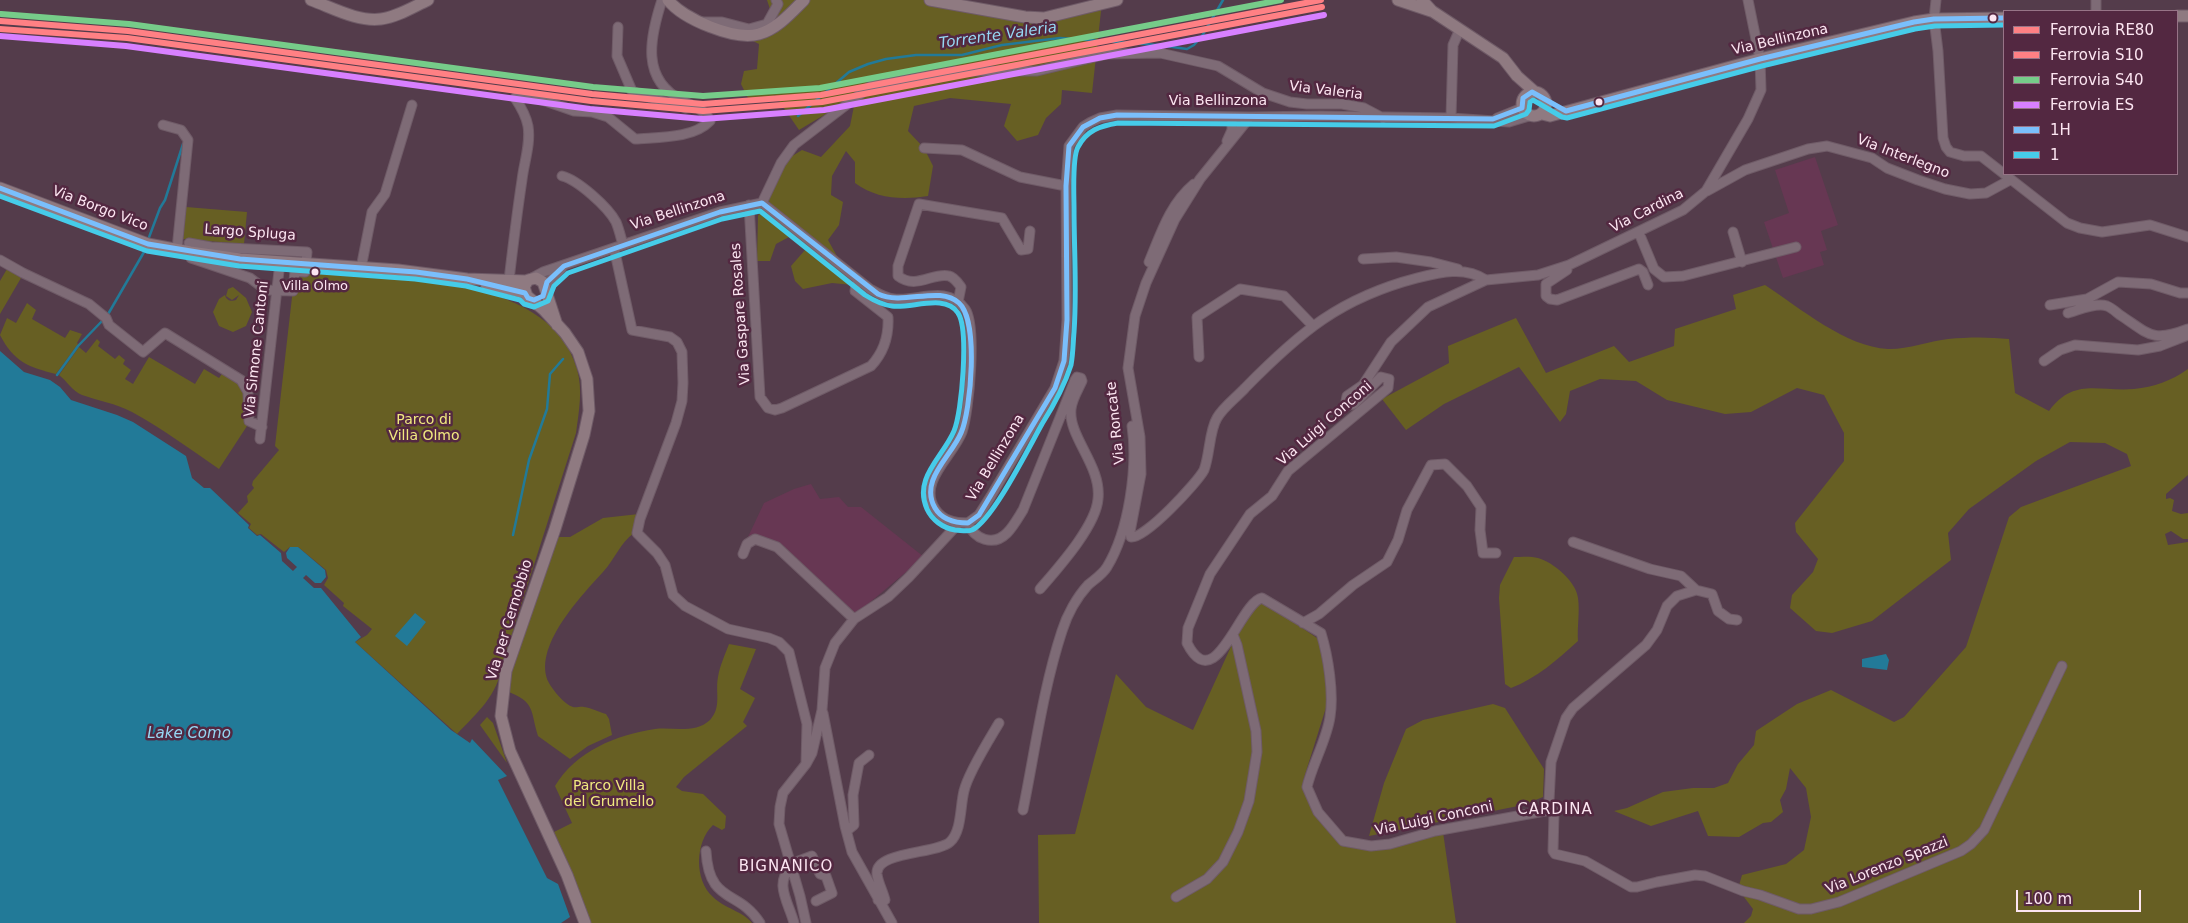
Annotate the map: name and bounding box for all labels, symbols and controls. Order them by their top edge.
legend [2003,10,2178,175]
unlabelled marker [1988,13,1998,23]
water label: Torrente Valeria [938,19,1058,53]
street label: Via Bellinzona [1730,21,1830,59]
text: Ferrovia RE80 [2050,21,2154,39]
text: Ferrovia S10 [2050,46,2144,64]
text: Ferrovia S40 [2050,71,2144,89]
street label: Via Valeria [1288,78,1364,104]
street label: Via Bellinzona [1169,93,1267,109]
text: Ferrovia ES [2050,96,2134,114]
unlabelled marker [1594,97,1604,107]
text: 1H [2050,121,2071,139]
street label: Via Interlegno [1854,132,1952,182]
text: 1 [2050,146,2060,164]
street label: Via Borgo Vico [50,183,150,235]
street label: Via Cardina [1607,185,1687,237]
street label: Via Bellinzona [629,188,727,234]
street label: Largo Spluga [204,221,296,245]
street label: Via Gaspare Rosales [728,242,754,386]
marker: Villa Olmo [310,267,320,277]
place label: Villa Olmo [282,279,348,295]
street label: Via Simone Cantoni [241,280,273,418]
street label: Via Luigi Conconi [1274,378,1376,470]
street label: Via Roncate [1103,381,1129,465]
park label: Parco di Villa Olmo [388,412,460,444]
street label: Via Bellinzona [963,412,1029,504]
street label: Via per Cernobbio [484,558,536,682]
water label: Lake Como [147,725,231,743]
park label: Parco Villa del Grumello [564,778,654,810]
street label: Via Luigi Conconi [1374,798,1494,840]
district label: CARDINA [1516,801,1594,819]
street label: Via Lorenzo Spazzi [1823,834,1951,898]
district label: BIGNANICO [738,858,834,876]
scale bar [2018,880,2143,912]
text: 100 m [2024,890,2072,908]

